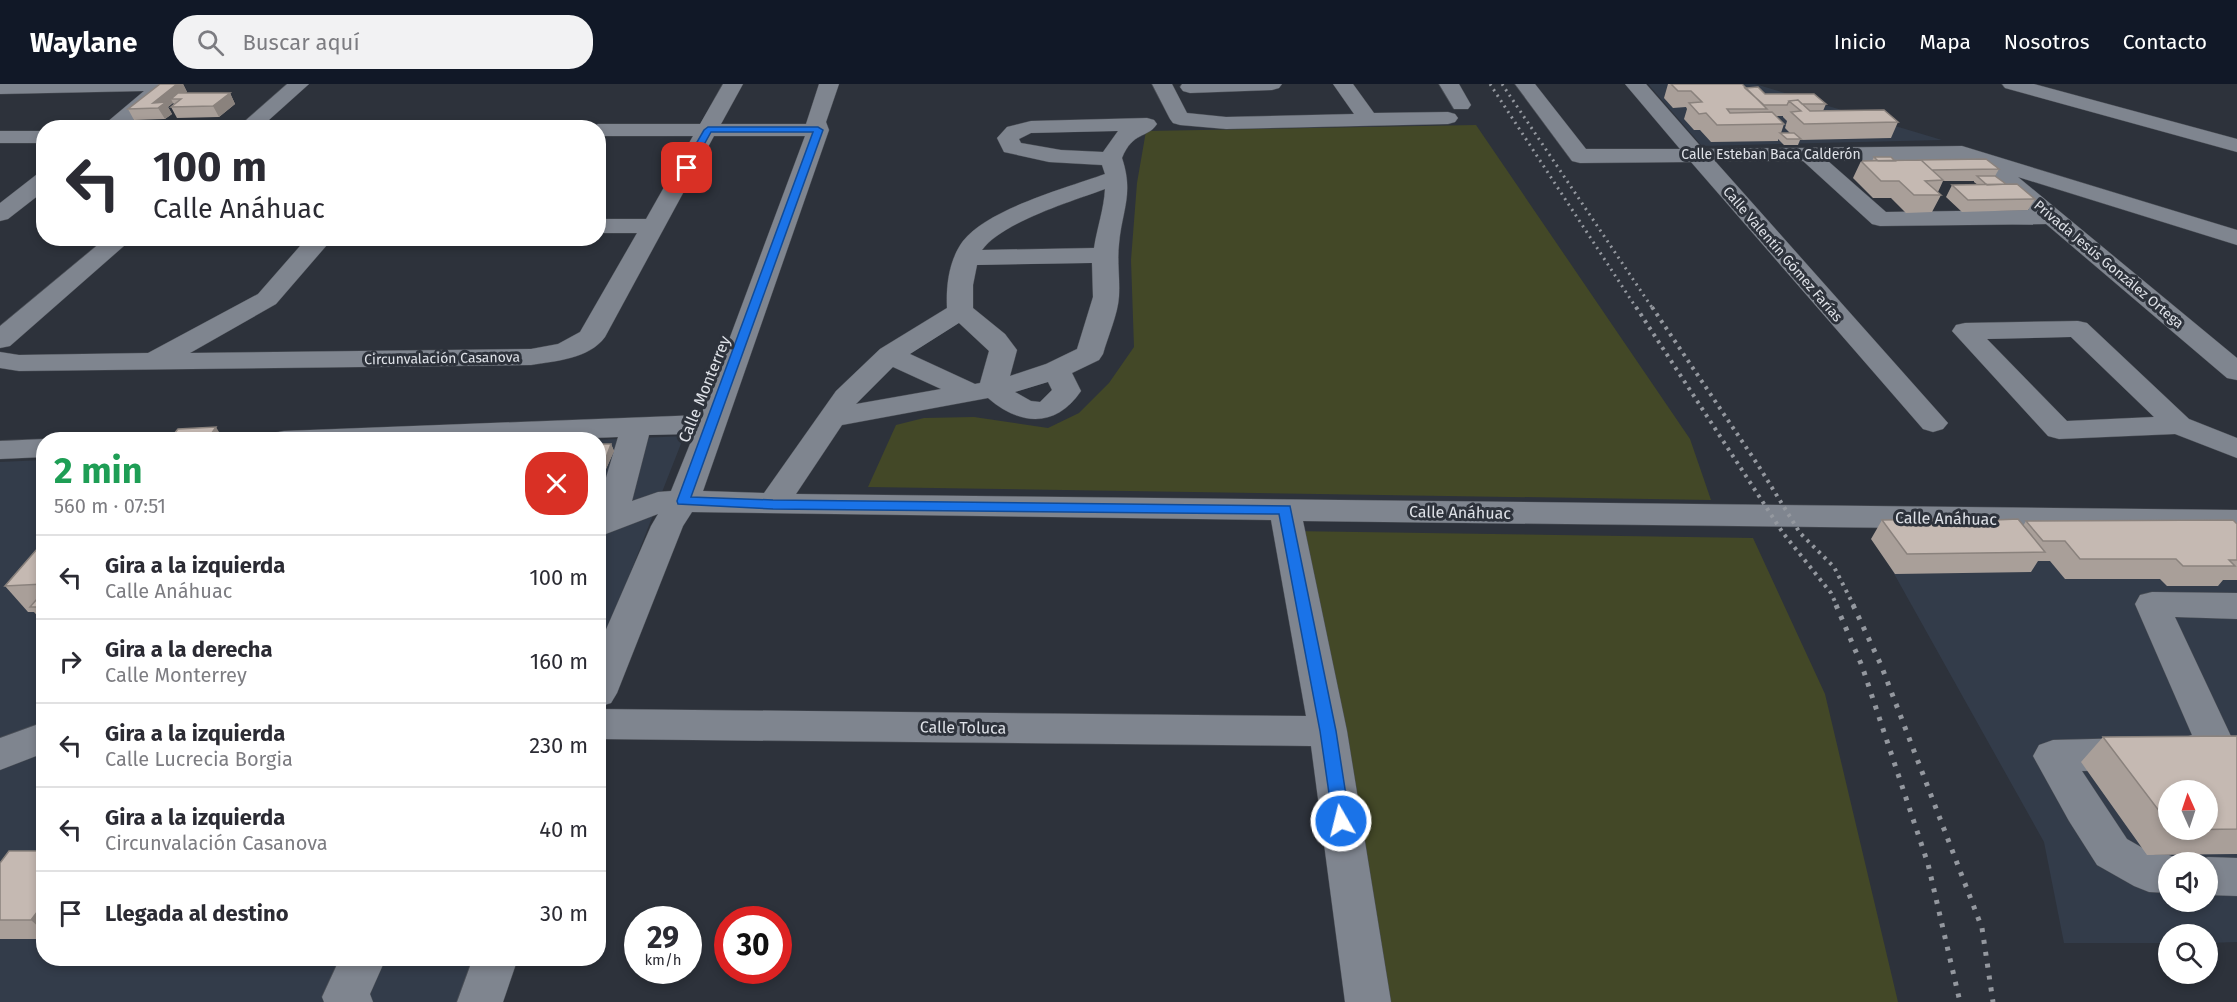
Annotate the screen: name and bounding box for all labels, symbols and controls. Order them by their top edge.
search box [173,15,593,69]
text: Waylane [30,26,137,59]
icon: search [194,26,227,59]
text: Buscar aquí [242,29,360,56]
text: Inicio [1834,29,1886,55]
text: Mapa [1919,29,1971,55]
text: Nosotros [2004,29,2090,55]
text: Contacto [2123,29,2207,55]
text: 100 m [153,142,267,192]
pin [661,142,712,193]
icon: left [54,144,132,222]
street label: Calle Esteban Baca Calderón [1681,146,1861,163]
icon: arrive [670,151,703,184]
street label: Calle Valentín Gómez Farías [1719,183,1846,326]
text: Calle Anáhuac [153,193,325,225]
street label: Privada Jesús González Ortega [2030,197,2187,332]
street label: Calle Monterrey [674,333,735,445]
street label: Circunvalación Casanova [364,349,520,368]
text: 2 min [54,449,143,493]
button: close [525,452,588,515]
text: 560 m · 07:51 [54,494,166,518]
street label: Calle Anáhuac [1409,502,1511,523]
street label: Calle Anáhuac [1895,508,1997,529]
text: Gira a la izquierda [105,552,285,579]
icon: left [54,561,87,594]
text: 100 m [529,564,588,591]
text: Calle Anáhuac [105,579,232,603]
text: Gira a la derecha [105,636,273,663]
icon: right [54,645,87,678]
text: 160 m [530,648,588,675]
text: Calle Monterrey [105,663,247,687]
street label: Calle Toluca [920,717,1006,738]
text: Gira a la izquierda [105,720,285,747]
icon: left [54,729,87,762]
text: 230 m [529,732,588,759]
text: Calle Lucrecia Borgia [105,747,293,771]
north arrow [2158,780,2218,840]
map controls [2158,780,2218,984]
position arrow [1309,789,1373,853]
text: Gira a la izquierda [105,804,285,831]
icon: left [54,813,87,846]
text: 40 m [539,816,588,843]
text: Circunvalación Casanova [105,831,328,855]
button: sound [2158,852,2218,912]
icon: arrive [54,897,87,930]
text: Llegada al destino [105,900,289,927]
text: 30 m [540,900,588,927]
speed limit sign: 30 [714,906,792,984]
text: 29 [647,920,679,956]
button: search [2158,924,2218,984]
text: km/h [644,951,682,969]

